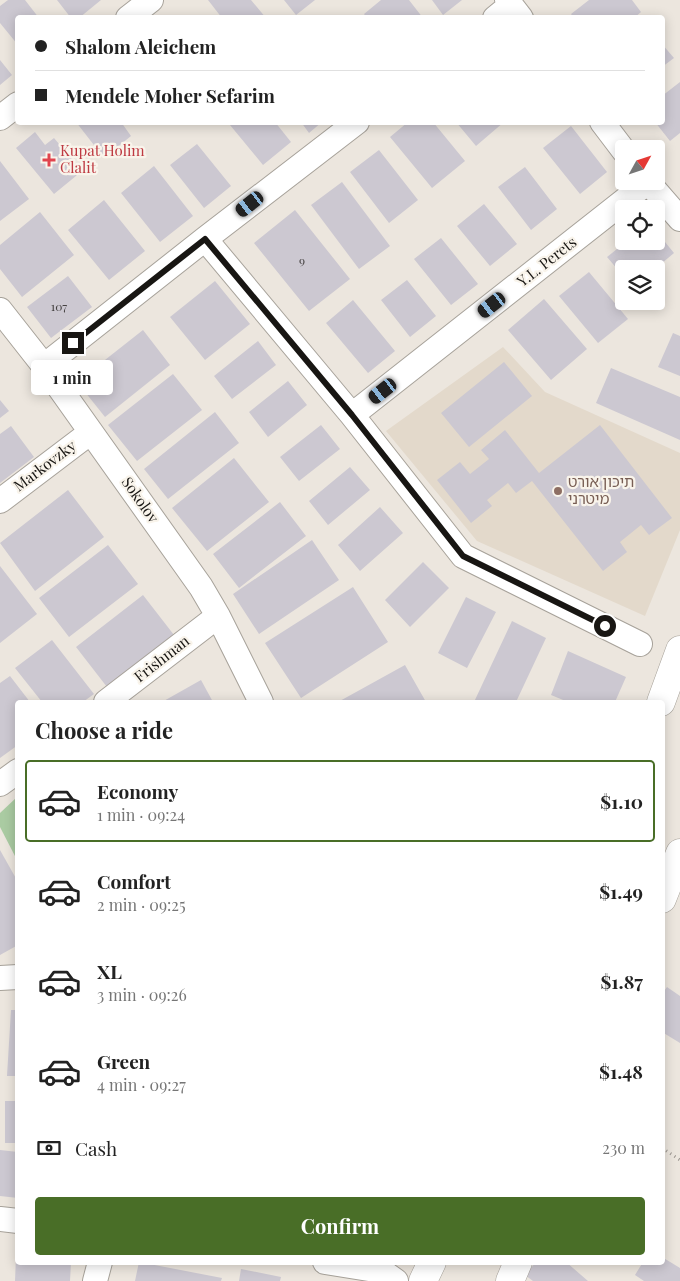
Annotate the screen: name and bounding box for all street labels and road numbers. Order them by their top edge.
street label: Y.L. Perets [512,232,580,291]
street label: Markovzky [9,435,80,495]
street label: Sokolov [118,473,164,527]
street label: Frishman [130,630,193,686]

